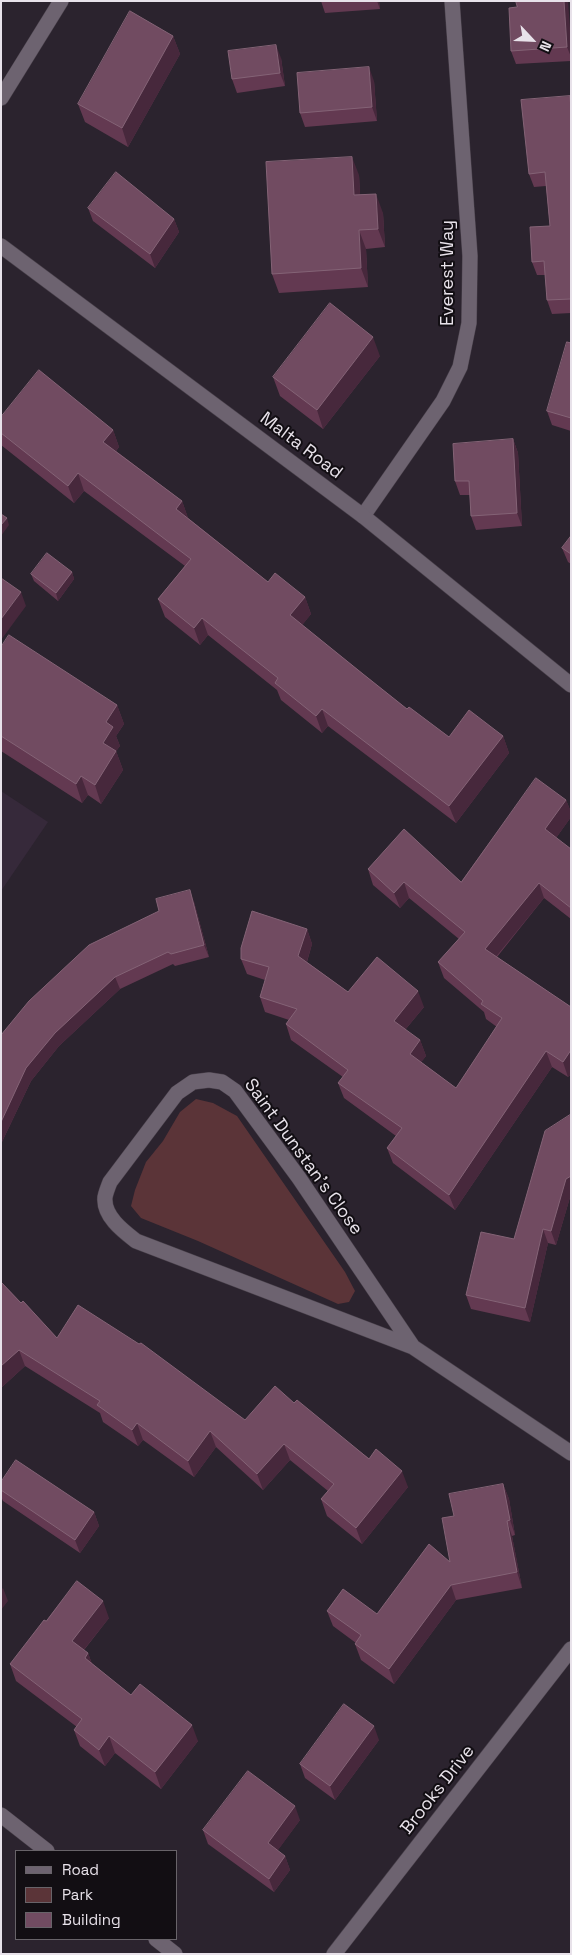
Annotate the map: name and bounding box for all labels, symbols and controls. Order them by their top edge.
north arrow [507,15,557,65]
text: N [535,38,556,54]
street label: Everest Way [437,220,459,326]
street label: Malta Road [255,408,347,484]
street label: Saint Dunstan's Close [239,1075,367,1239]
street label: Brooks Drive [396,1741,480,1839]
legend [15,1850,178,1940]
text: Road [62,1860,99,1879]
text: Park [62,1885,93,1904]
text: Building [62,1910,121,1929]

